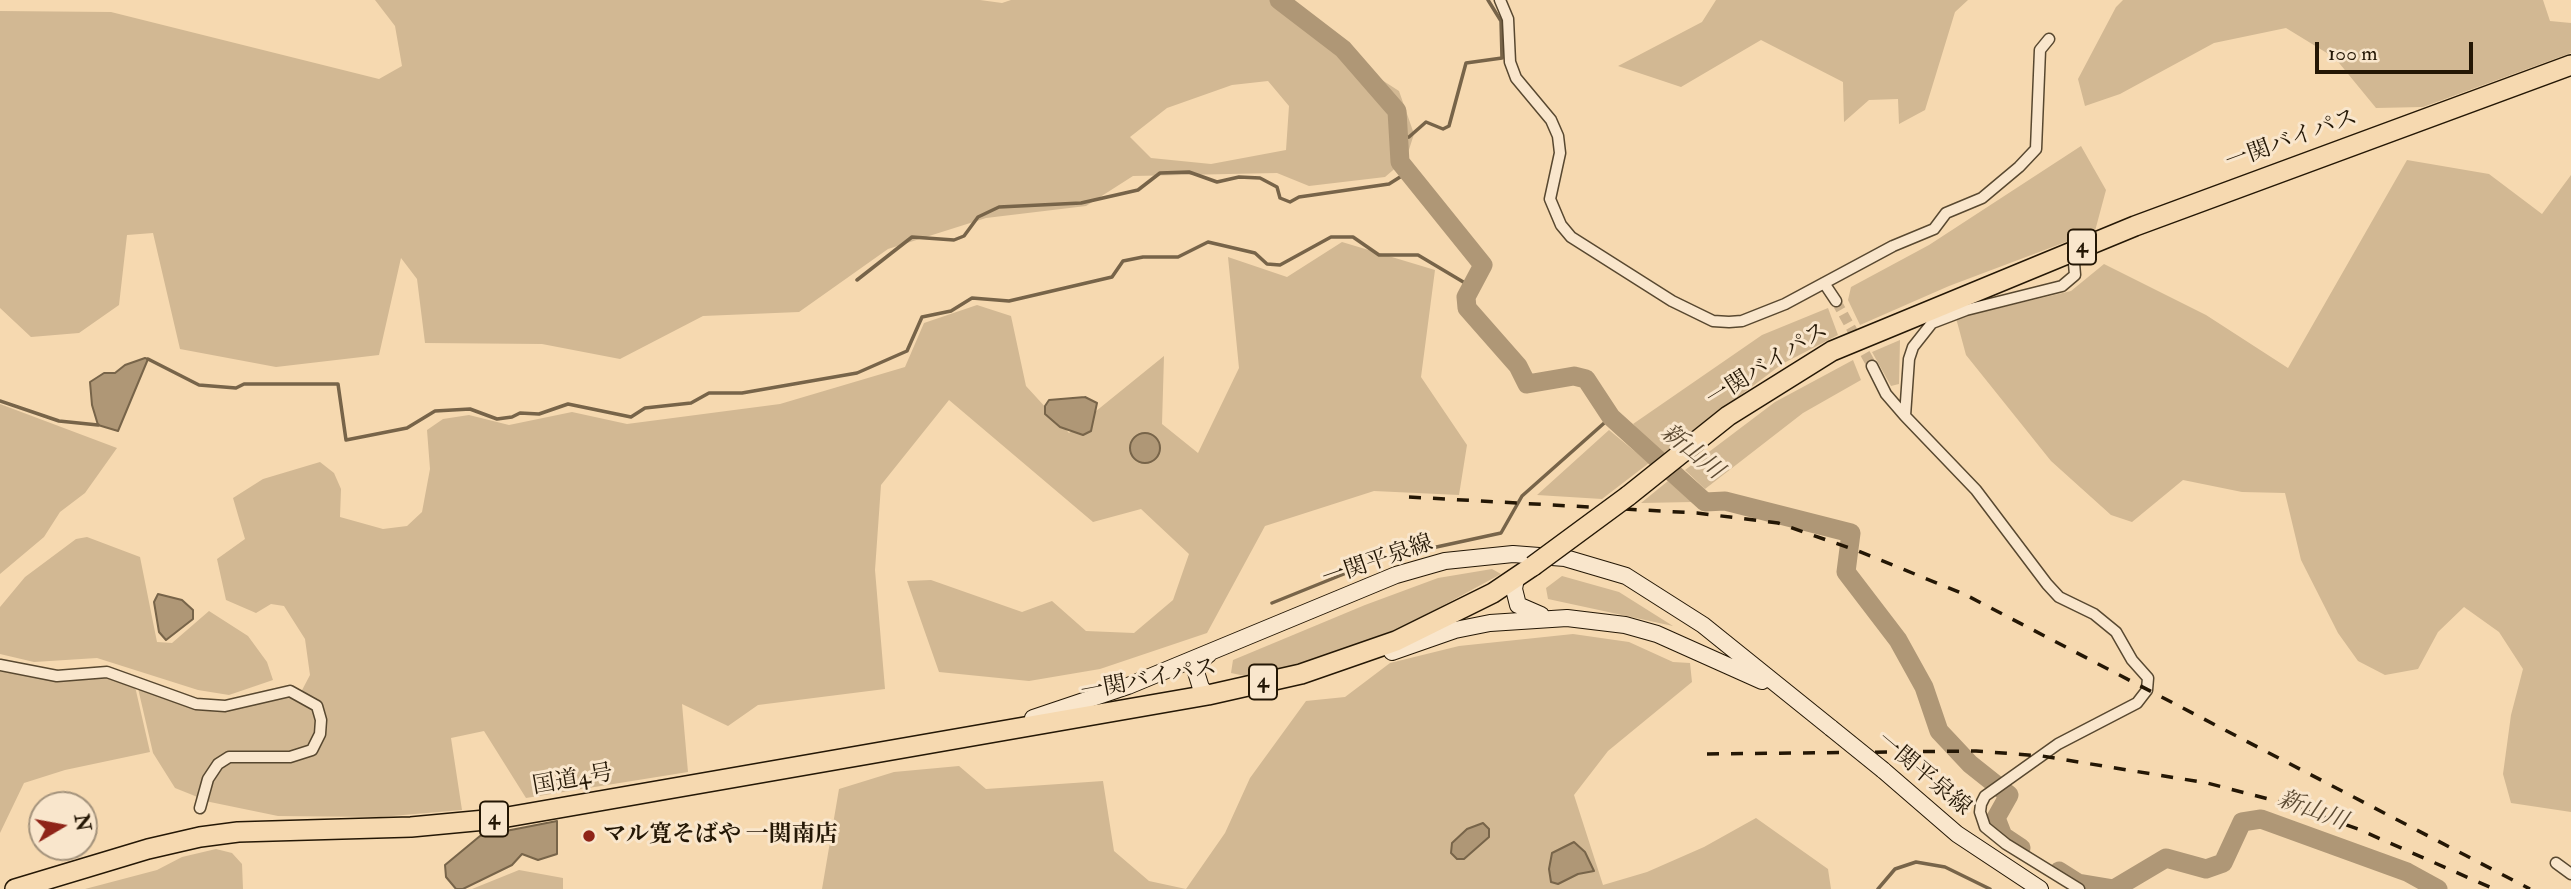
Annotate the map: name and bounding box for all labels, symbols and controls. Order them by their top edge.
scale bar [2319,28,2476,72]
text: 100 m [2328,40,2378,67]
street label: 一関バイパス [2222,104,2362,178]
road number: 4 [2068,230,2096,264]
street label: 一関バイパス [1702,318,1834,414]
water label: 新山川 [1654,419,1728,487]
street label: 一関平泉線 [1319,530,1437,594]
street label: 一関バイパス [1079,654,1219,708]
road number: 4 [1249,664,1277,700]
street label: 一関平泉線 [1870,727,1976,823]
street label: 国道4号 [531,760,615,802]
water label: 新山川 [2273,786,2351,838]
north arrow [28,791,98,861]
road number: 4 [480,802,508,836]
text: N [68,812,95,833]
place label: マル寛そばや 一関南店 [603,822,838,850]
marker: マル寛そばや 一関南店 [581,828,597,844]

